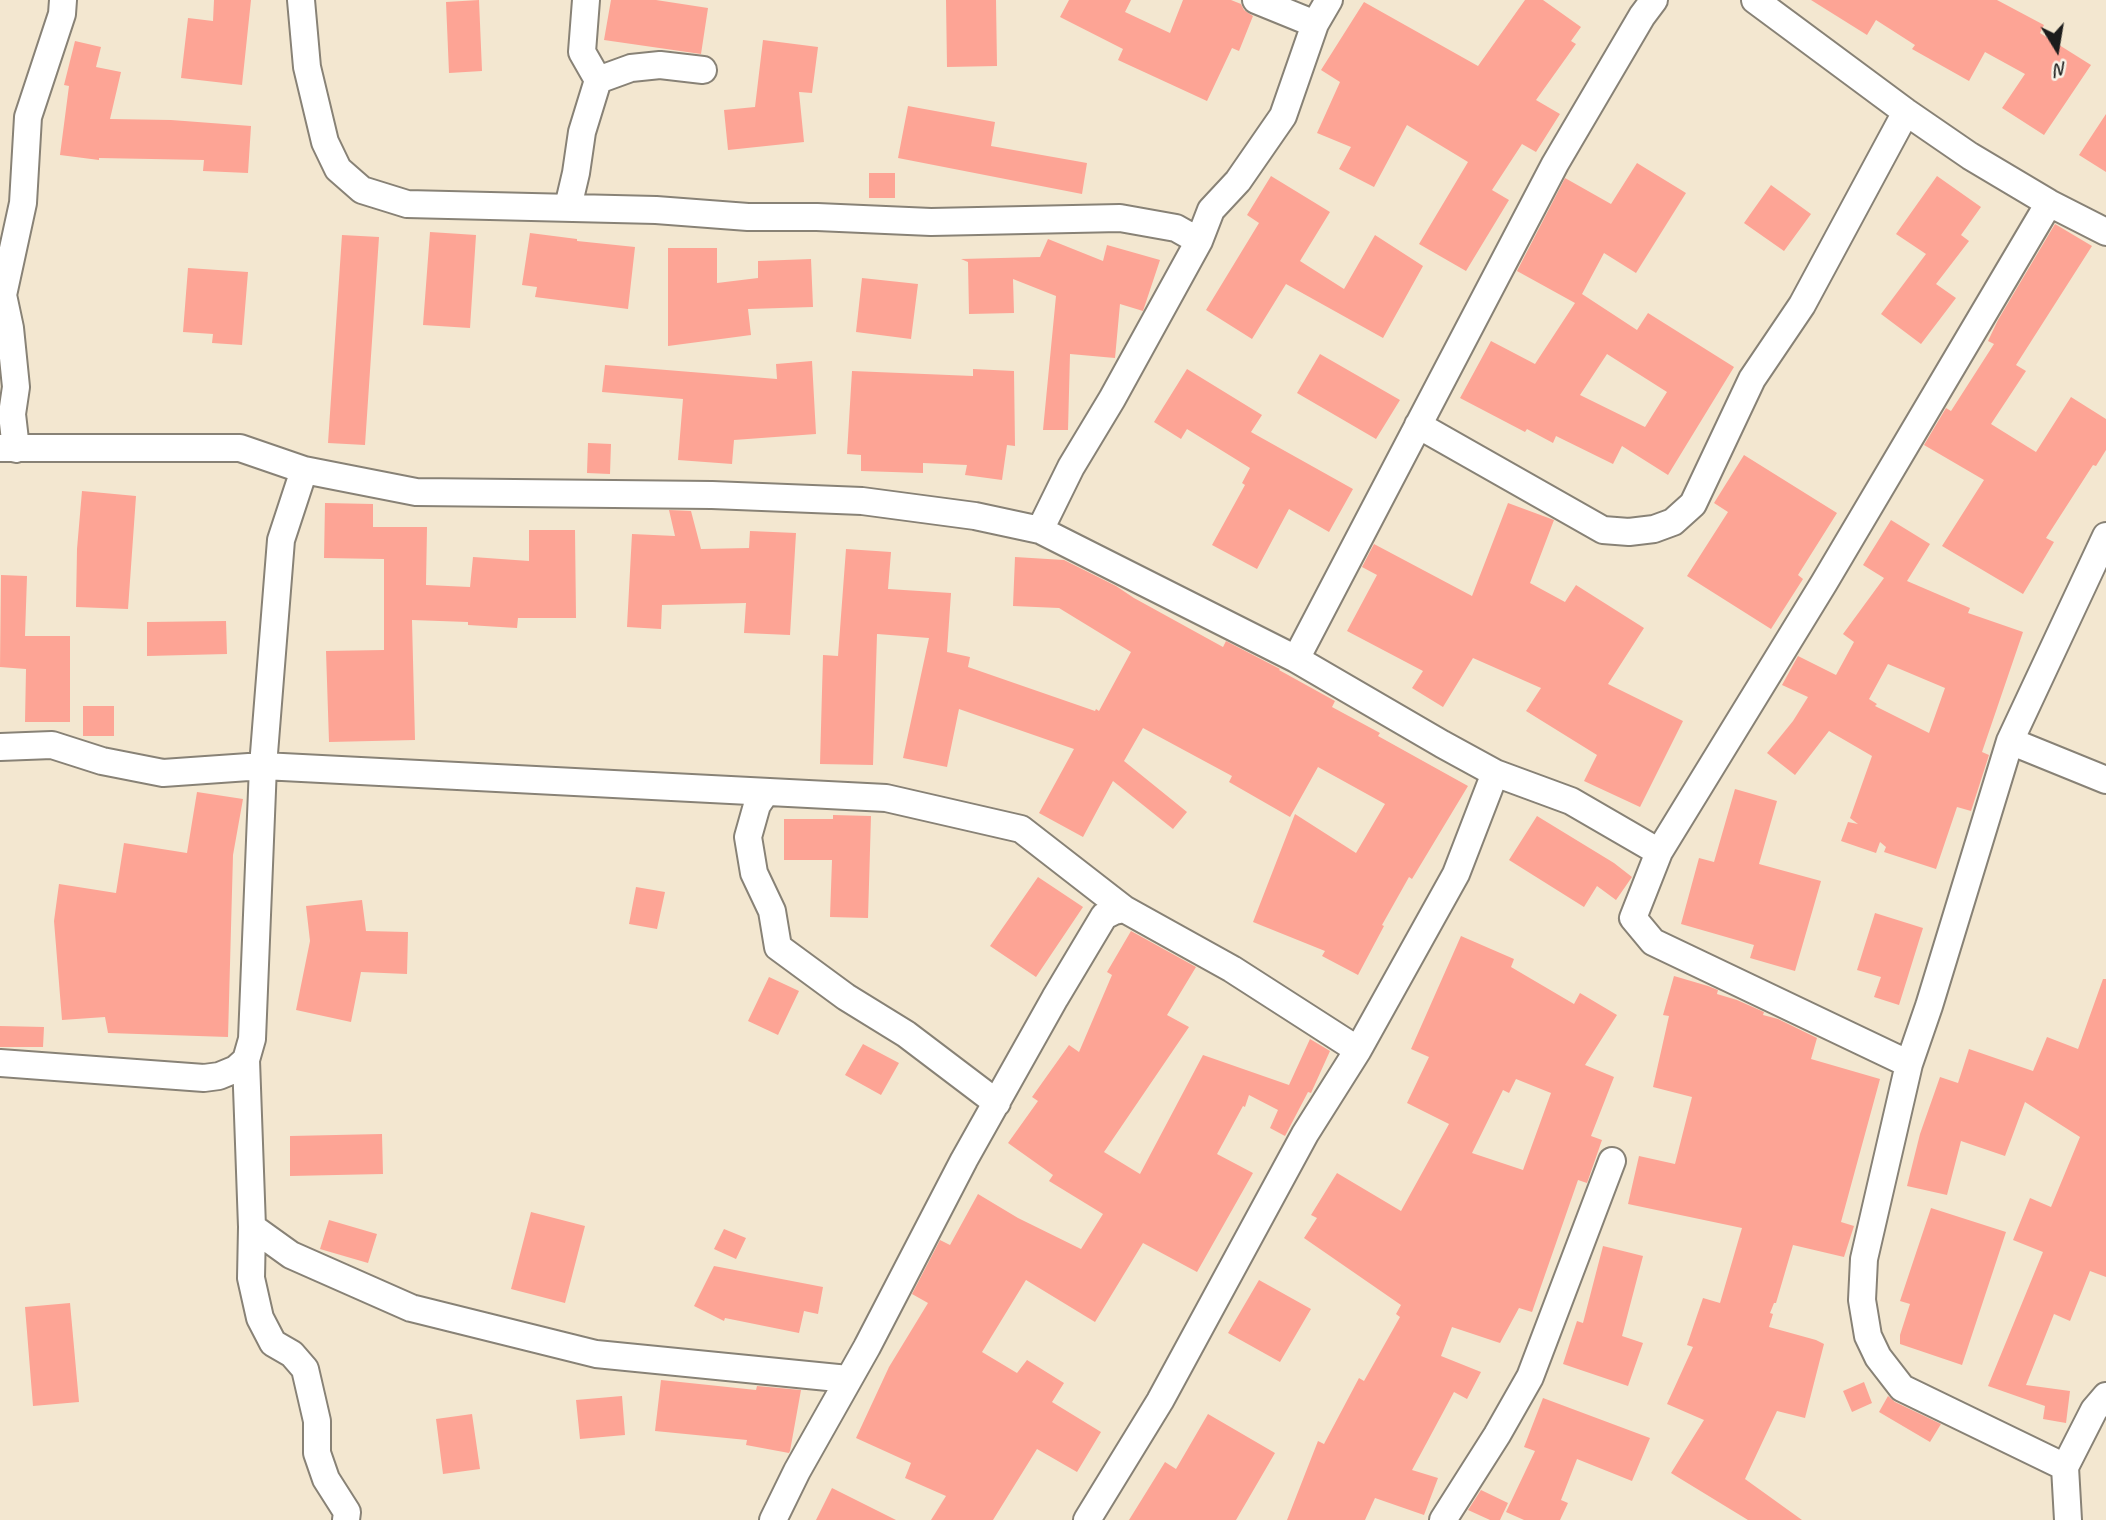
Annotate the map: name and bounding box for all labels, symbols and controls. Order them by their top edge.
north arrow [2022,14,2092,84]
text: N [2053,57,2069,83]

